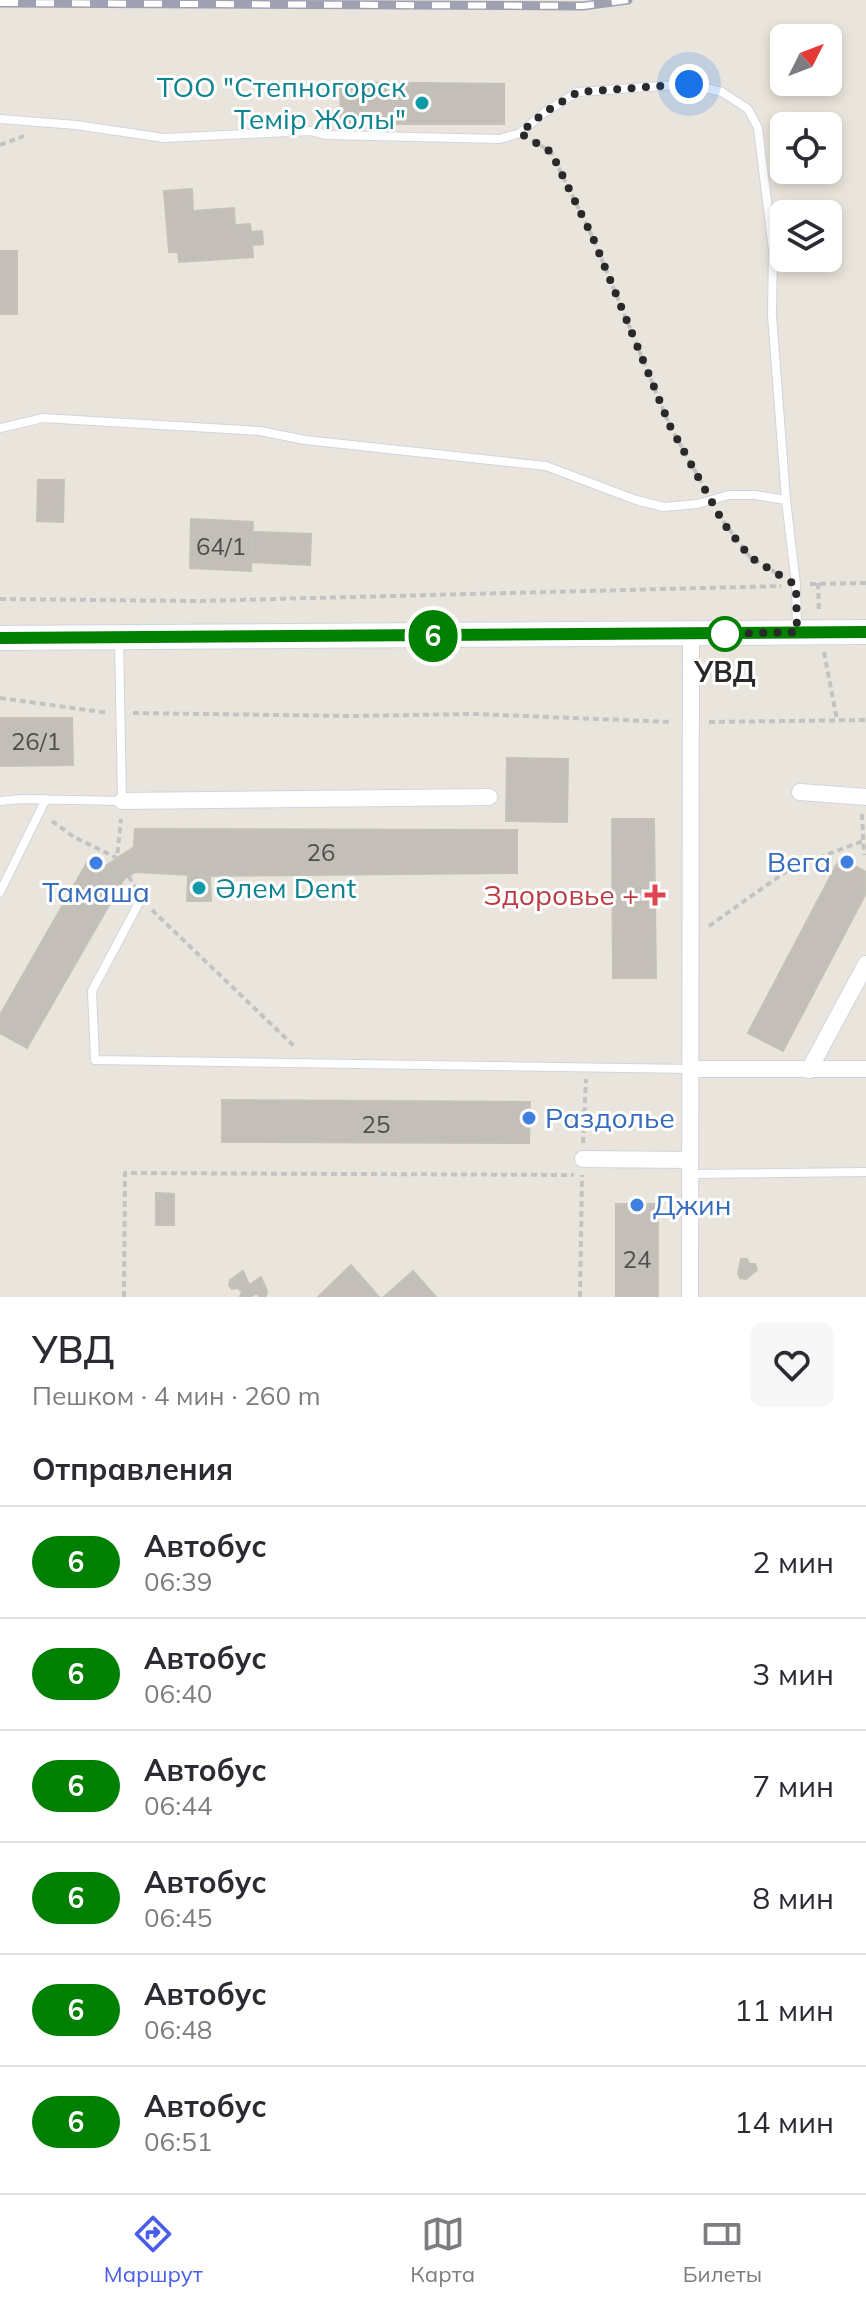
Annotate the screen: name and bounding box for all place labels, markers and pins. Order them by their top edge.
place label: ТОО "Степногорск Темiр Жолы" [157,69,407,136]
marker: ТОО "Степногорск Темiр Жолы" [413,94,431,112]
marker: УВД [708,617,742,651]
place label: УВД [693,654,756,689]
place label: Вега [767,844,831,879]
marker: Вега [838,853,856,871]
marker: Тамаша [87,854,105,872]
place label: Әлем Dent [215,870,356,905]
place label: Тамаша [42,874,150,909]
place label: Здоровье + [483,877,639,912]
marker: Әлем Dent [190,879,208,897]
marker: Здоровье + [646,886,664,904]
place label: Раздолье [545,1100,675,1135]
marker: Раздолье [520,1109,538,1127]
place label: Джин [653,1187,731,1222]
marker: Джин [628,1196,646,1214]

